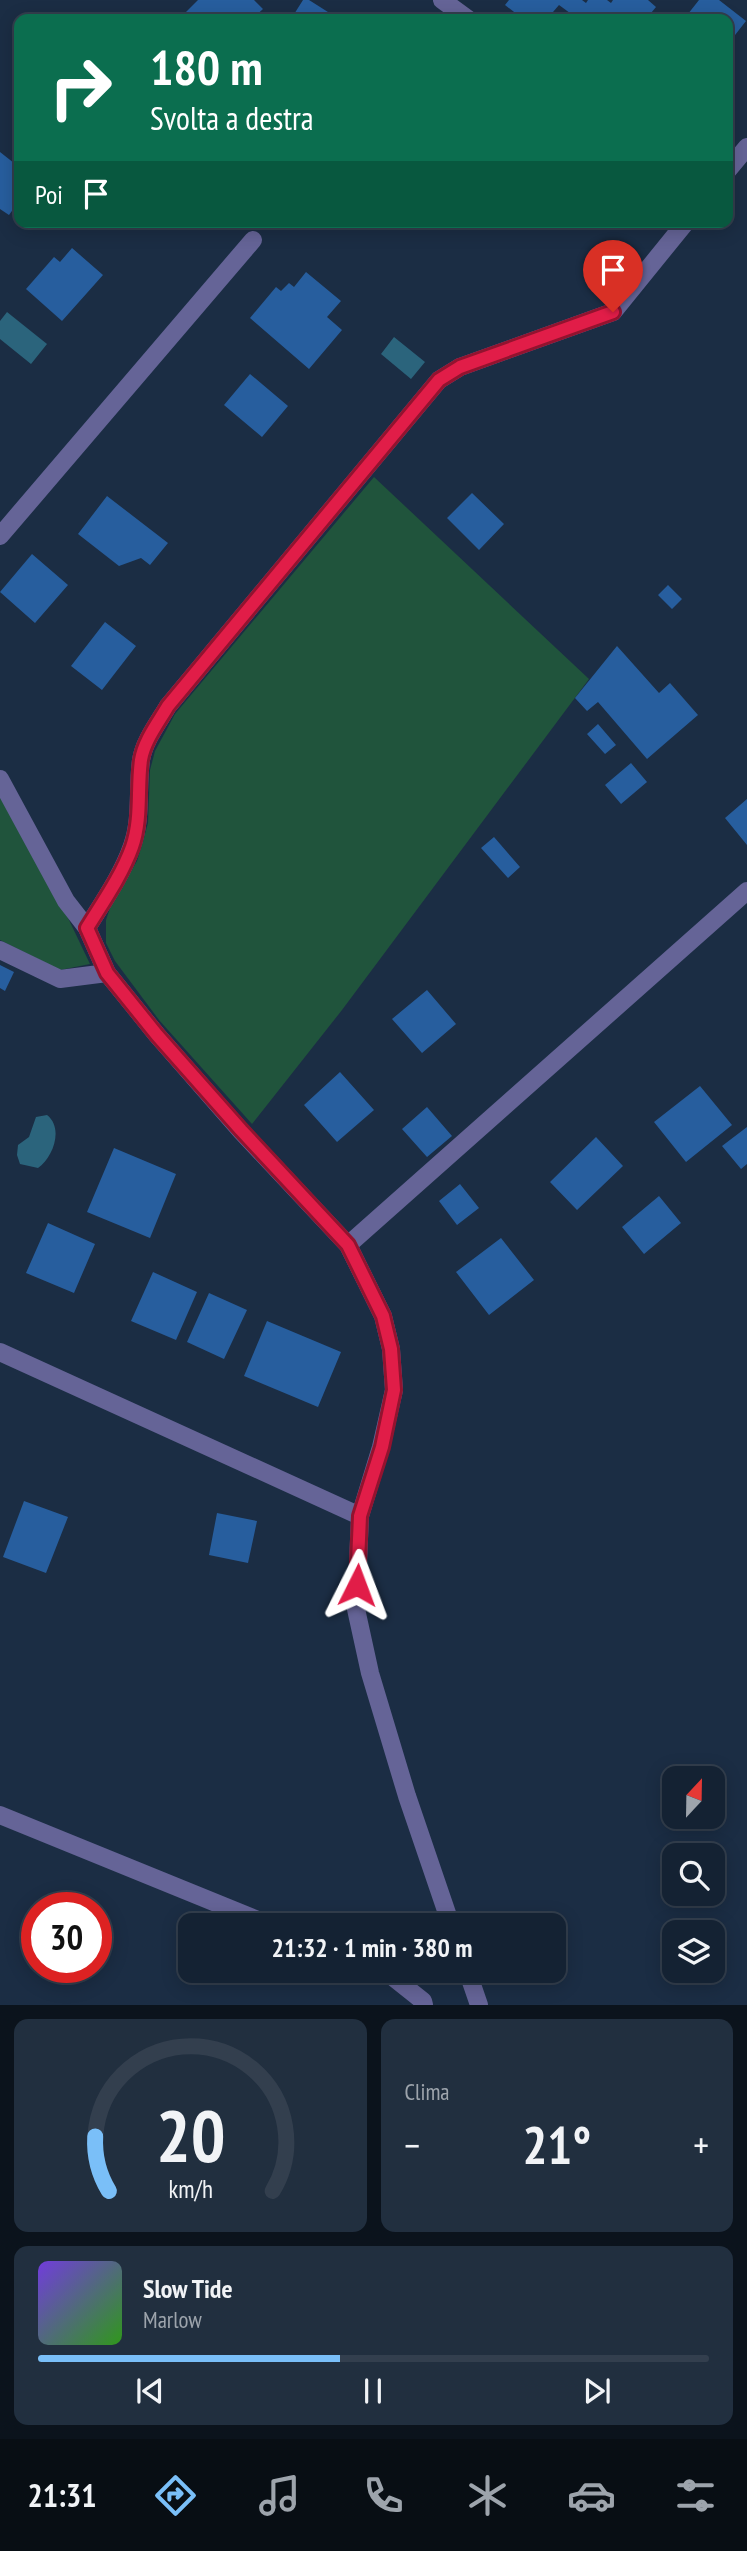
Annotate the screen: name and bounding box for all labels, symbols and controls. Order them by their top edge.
text: 180 m [150,35,263,99]
icon: right [35,42,126,133]
text: Svolta a destra [150,97,314,139]
icon: arrive [77,175,115,213]
text: Poi [35,178,63,211]
pin [583,240,643,312]
icon: arrive [594,251,632,289]
position arrow [320,1548,394,1622]
north arrow [662,1766,724,1829]
map controls [662,1766,725,1983]
button: search [662,1843,725,1906]
speed limit sign: 30 [21,1892,112,1983]
button: layers [662,1920,725,1983]
text: 21:32 · 1 min · 380 m [272,1931,472,1964]
text: Clima [405,2077,450,2106]
text: 20 [155,2088,225,2182]
text: 21° [522,2111,591,2178]
text: − [405,2120,420,2169]
text: + [693,2120,709,2169]
text: km/h [168,2173,212,2205]
text: Slow Tide [143,2272,233,2305]
text: Marlow [143,2305,202,2334]
icon: previous [131,2372,169,2410]
icon: pause [354,2372,392,2410]
icon: next [578,2372,616,2410]
icon: directions [151,2471,200,2520]
icon: music [255,2471,304,2520]
icon: phone [359,2471,408,2520]
icon: climate [463,2471,512,2520]
icon: car [567,2471,616,2520]
icon: filters [671,2471,720,2520]
text: 21:31 [27,2474,97,2516]

